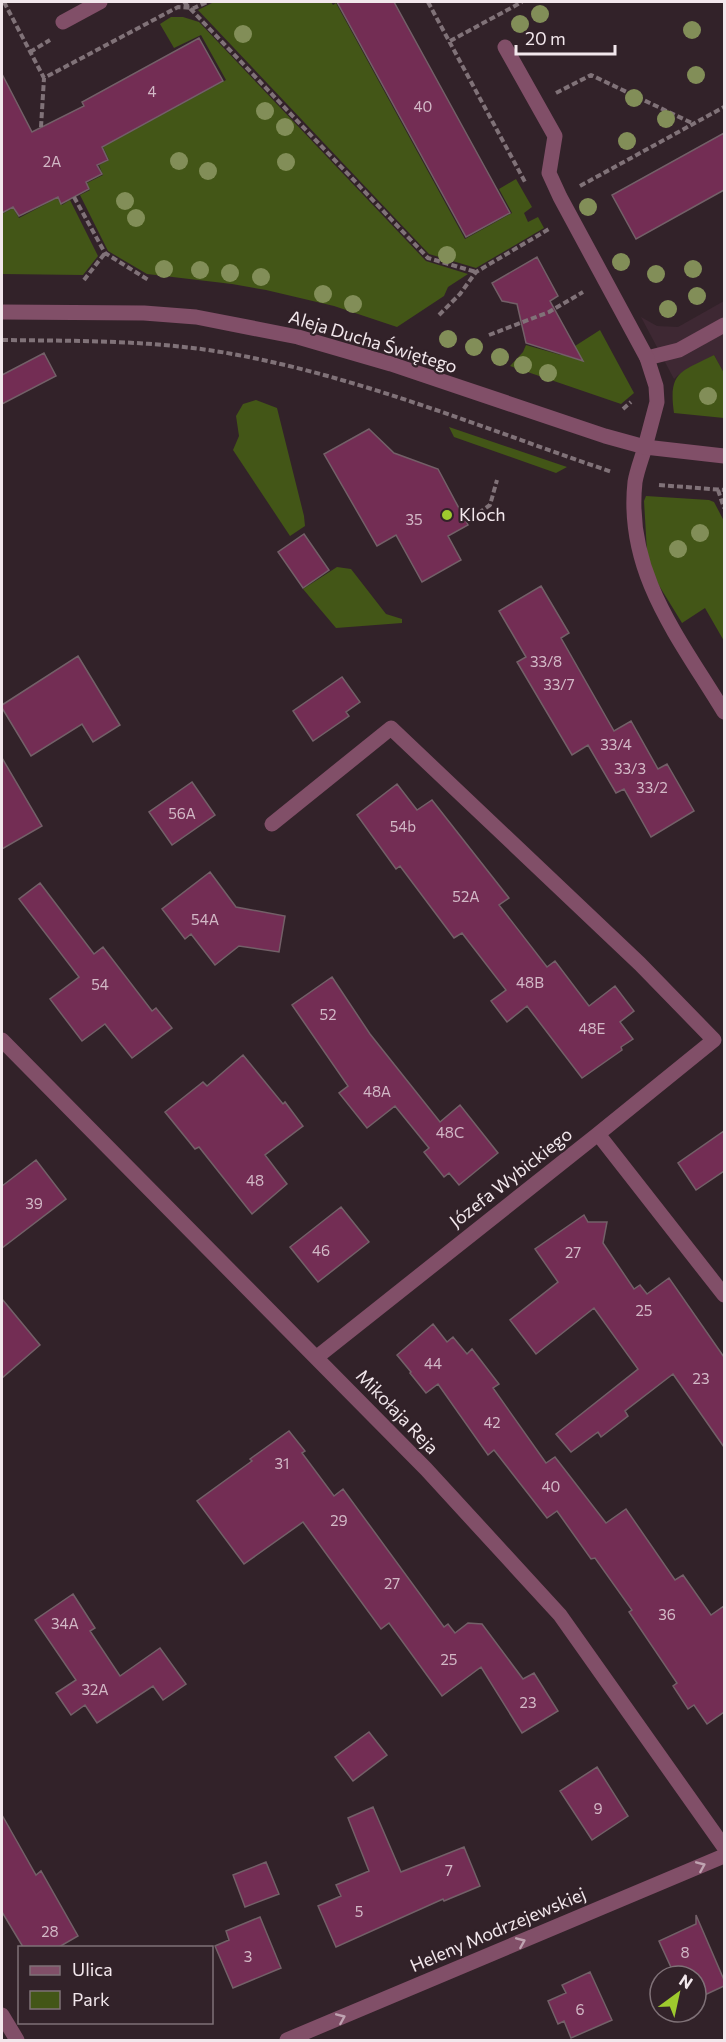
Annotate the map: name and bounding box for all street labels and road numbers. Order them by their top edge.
street label: Aleja Ducha Świętego [286,305,460,377]
street label: Józefa Wybickiego [445,1123,576,1232]
street label: Mikołaja Reja [352,1364,444,1458]
street label: Heleny Modrzejewskiej [406,1882,589,1976]

